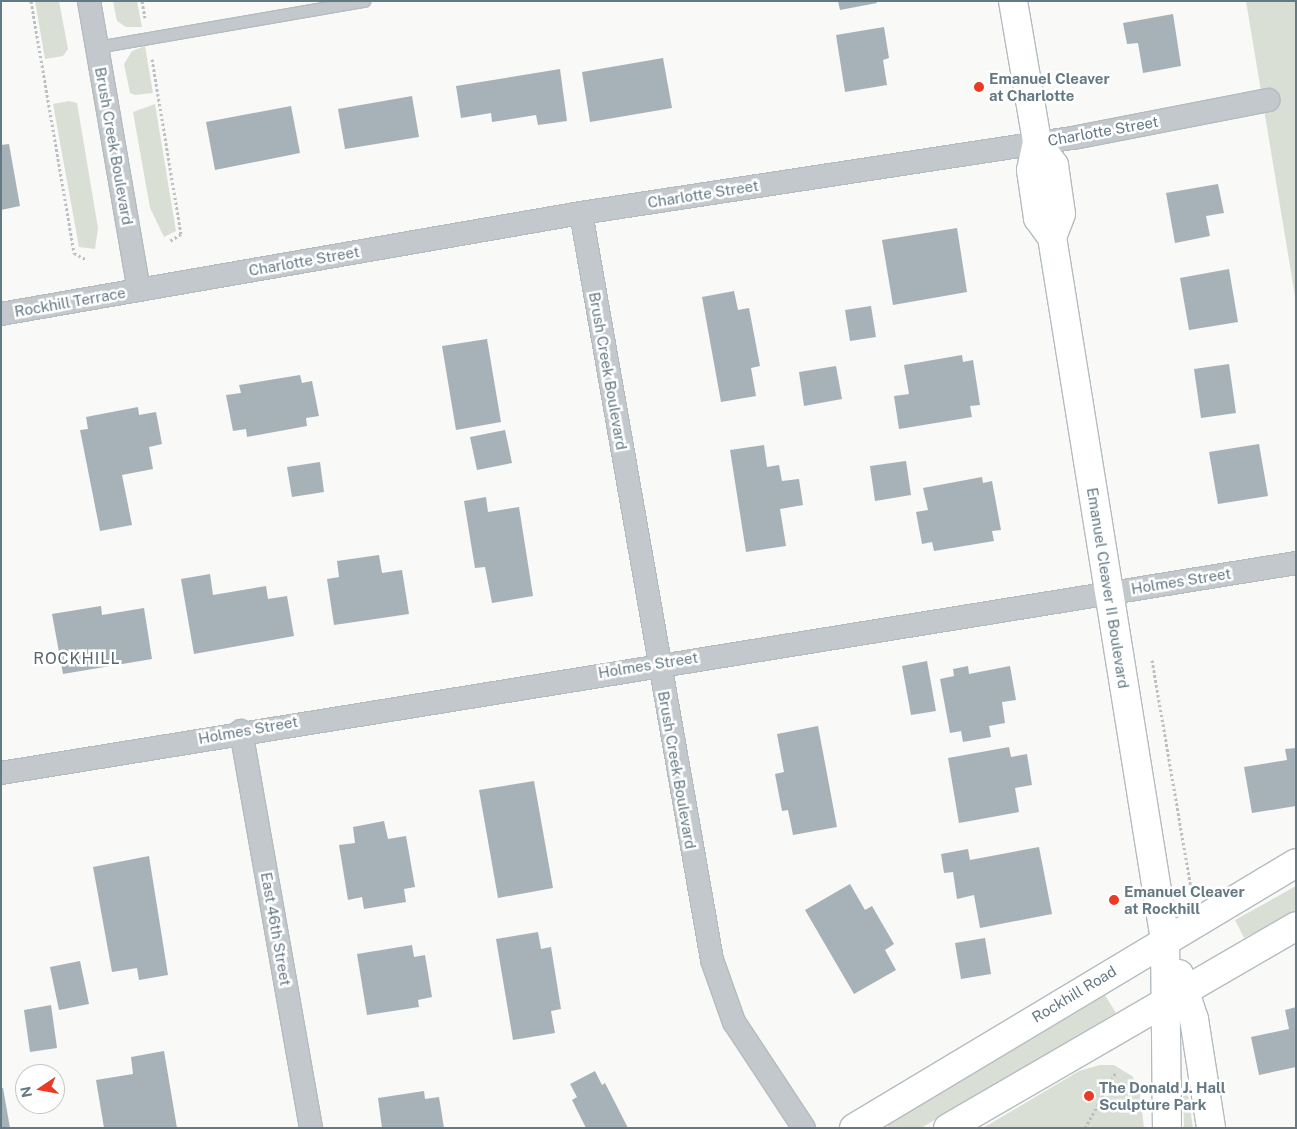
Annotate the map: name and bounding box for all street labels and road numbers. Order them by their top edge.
street label: Brush Creek Boulevard [91,66,137,226]
street label: Charlotte Street [1046,112,1160,150]
street label: Charlotte Street [646,176,760,212]
street label: Charlotte Street [247,242,361,280]
street label: Rockhill Terrace [13,283,127,321]
street label: Brush Creek Boulevard [585,291,631,451]
street label: Emanuel Cleaver II Boulevard [1083,486,1133,690]
street label: Holmes Street [1130,564,1232,598]
street label: Holmes Street [597,648,699,682]
street label: Brush Creek Boulevard [654,690,700,850]
street label: Holmes Street [197,712,299,748]
street label: East 46th Street [257,871,295,987]
street label: Rockhill Road [1029,962,1119,1026]

